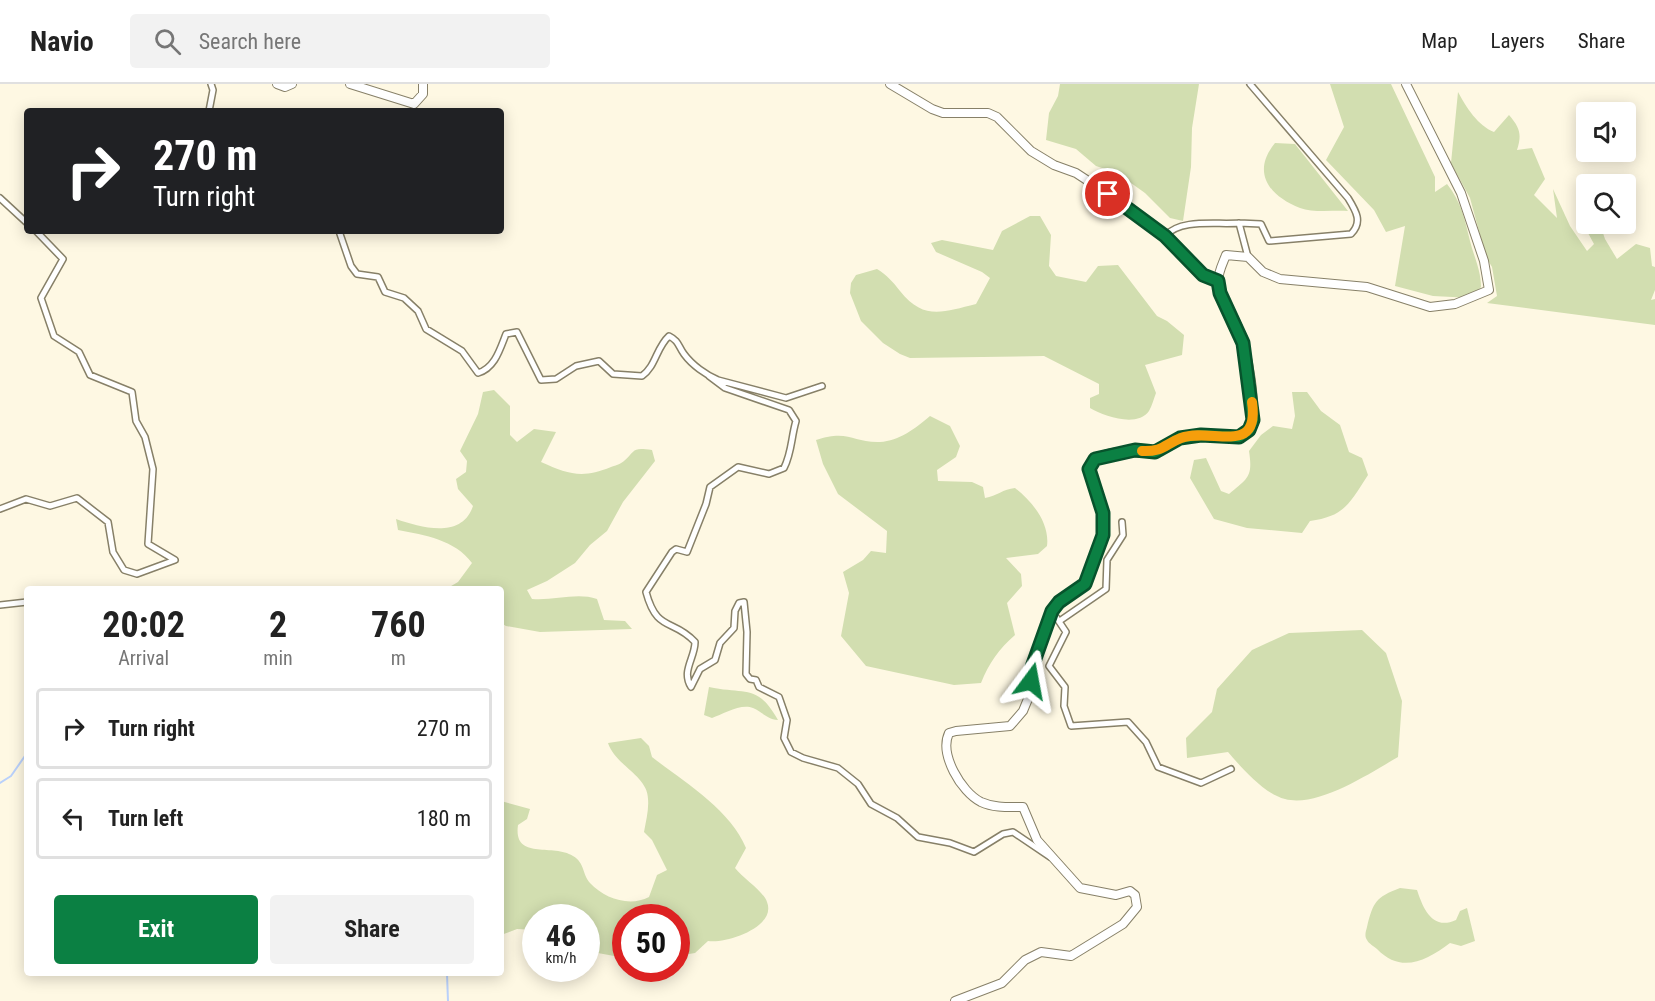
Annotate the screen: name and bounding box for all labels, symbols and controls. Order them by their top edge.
search box [130,14,550,68]
text: Navio [30,25,94,58]
icon: search [151,25,184,58]
text: Search here [199,29,301,54]
text: Map [1421,29,1458,53]
text: Layers [1491,29,1545,53]
text: Share [1578,29,1625,53]
map controls [1576,102,1636,234]
button: sound [1576,102,1636,162]
text: 270 m [153,131,258,180]
icon: right [54,132,132,210]
pin [1082,168,1133,219]
button: search [1576,174,1636,234]
icon: arrive [1091,177,1124,210]
text: Turn right [153,181,255,213]
text: 20:02 [102,604,185,646]
text: 2 [269,604,287,646]
text: 760 [371,604,426,646]
text: Arrival [118,646,169,670]
text: min [263,646,293,670]
text: m [391,646,406,670]
position arrow [999,649,1063,713]
icon: right [57,712,90,745]
text: Turn right [108,716,195,741]
text: 270 m [417,716,471,741]
icon: left [57,802,90,835]
text: Turn left [108,806,183,831]
text: 180 m [417,806,471,831]
button: Exit [54,895,258,964]
button: Share [270,895,474,964]
speed limit sign: 50 [612,904,690,982]
text: 46 [546,918,576,953]
text: km/h [546,949,576,967]

